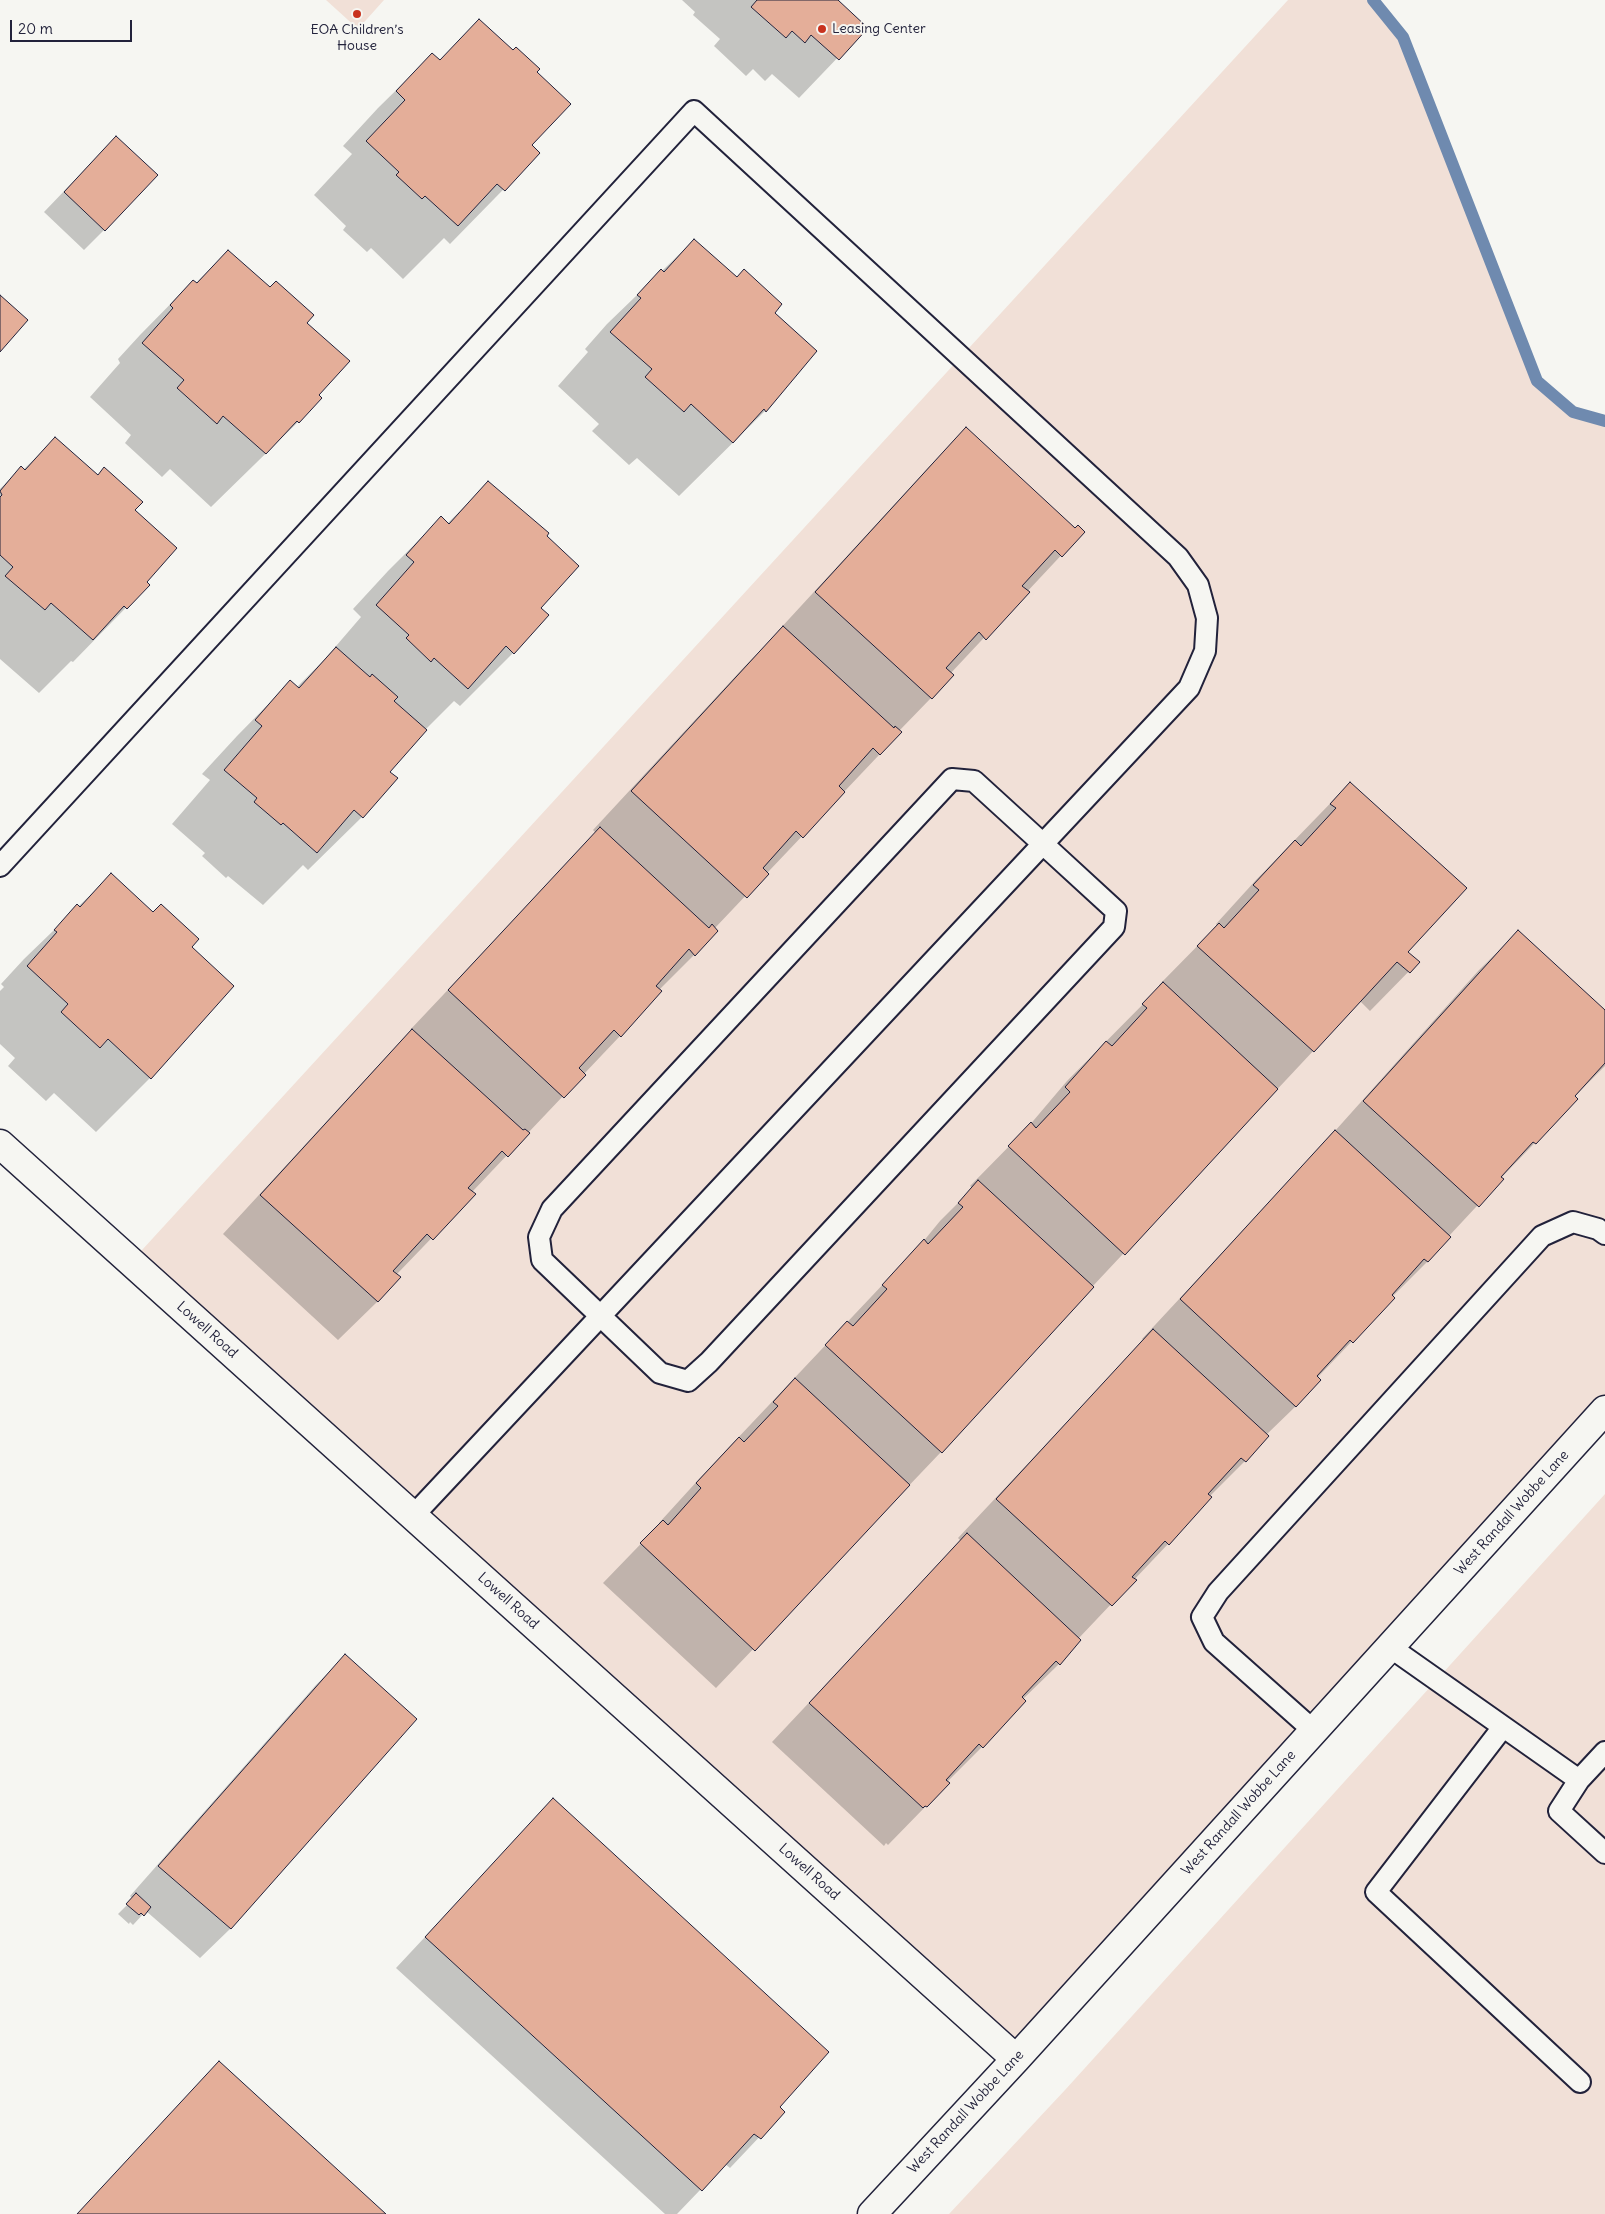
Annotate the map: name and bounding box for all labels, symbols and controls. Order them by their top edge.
marker: EOA Children’s House [351,8,363,20]
scale bar [12,10,135,42]
text: 20 m [18,19,53,38]
place label: Leasing Center [832,21,926,37]
place label: EOA Children’s House [310,22,404,54]
marker: Leasing Center [816,23,828,35]
street label: Lowell Road [173,1298,241,1362]
street label: West Randall Wobbe Lane [1451,1447,1573,1579]
street label: Lowell Road [474,1569,542,1633]
street label: West Randall Wobbe Lane [1178,1747,1300,1879]
street label: Lowell Road [775,1840,843,1904]
street label: West Randall Wobbe Lane [904,2047,1028,2177]

